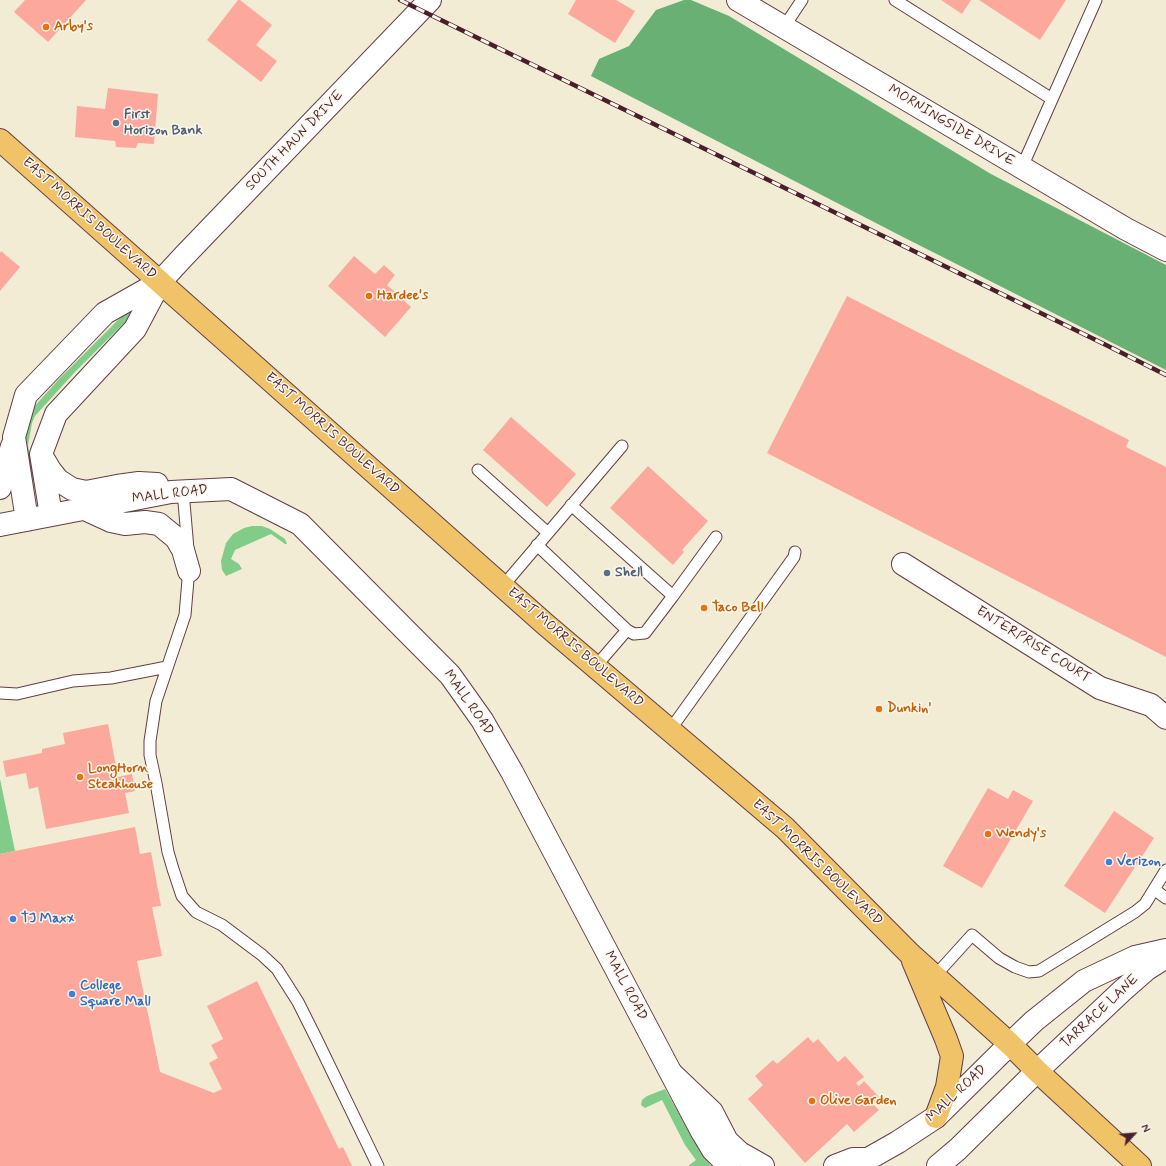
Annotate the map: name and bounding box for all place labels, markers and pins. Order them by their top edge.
place label: Arby's [54,19,93,35]
marker: Arby's [41,22,51,32]
place label: First Horizon Bank [124,107,202,140]
marker: First Horizon Bank [111,118,121,128]
place label: Hardee's [377,288,428,304]
marker: Hardee's [364,291,374,301]
place label: Shell [615,565,643,581]
marker: Shell [602,568,612,578]
place label: Taco Bell [712,600,763,616]
marker: Taco Bell [699,603,709,613]
place label: Dunkin' [887,701,931,717]
marker: Dunkin' [874,704,884,714]
place label: LongHorn Steakhouse [88,761,153,794]
marker: LongHorn Steakhouse [75,772,85,782]
place label: Wendy's [996,826,1046,842]
marker: Wendy's [983,829,993,839]
place label: Verizon [1117,854,1161,870]
marker: Verizon [1104,857,1114,867]
place label: TJ Maxx [21,911,74,927]
marker: TJ Maxx [8,914,18,924]
place label: College Square Mall [80,978,151,1010]
marker: College Square Mall [67,989,77,999]
place label: Olive Garden [820,1093,897,1109]
marker: Olive Garden [807,1096,817,1106]

